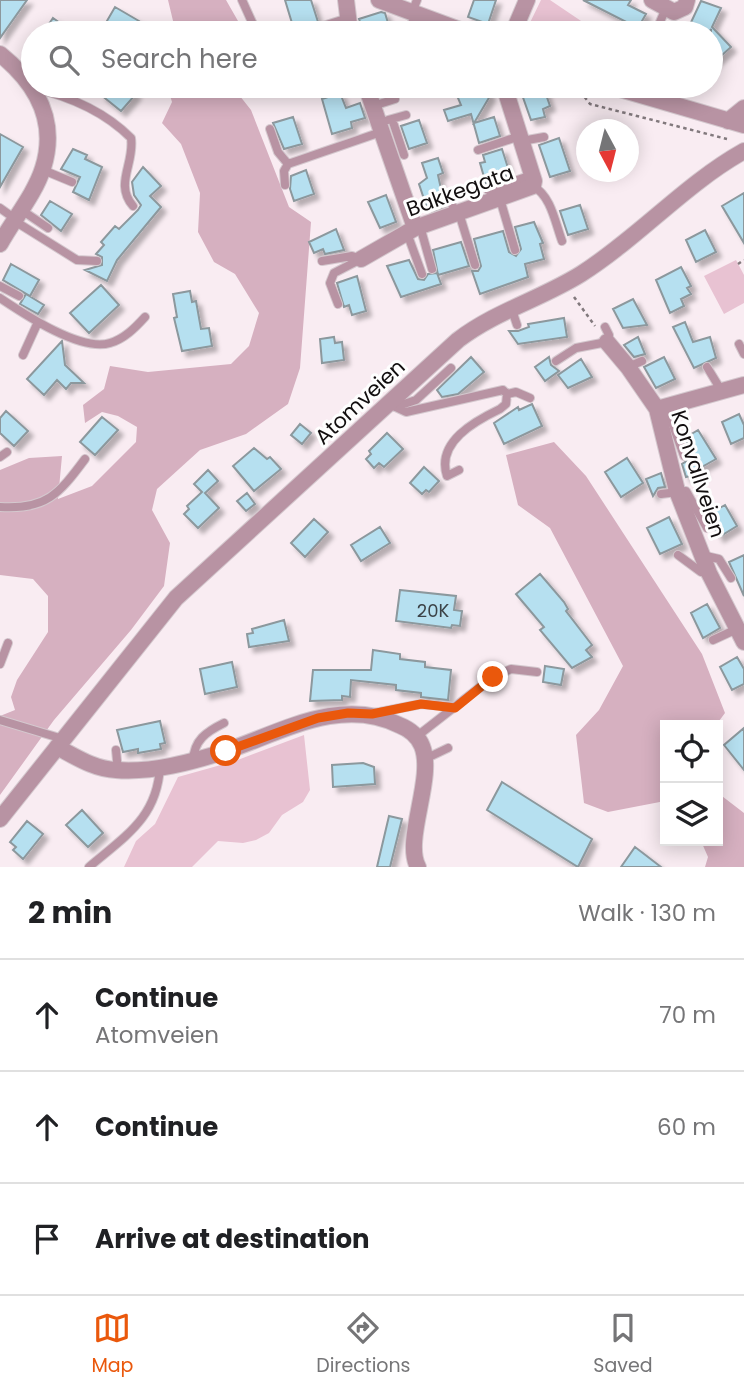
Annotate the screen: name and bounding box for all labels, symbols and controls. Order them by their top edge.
search box [21,21,723,98]
icon: search [45,41,83,79]
text: Search here [101,41,258,77]
north arrow [576,119,639,182]
street label: Bakkegata [402,158,517,223]
street label: Atomveien [308,352,411,451]
street label: Konvallveien [664,406,733,541]
house number: 20K [417,598,449,623]
route end [477,661,508,692]
map controls [660,720,723,846]
button: locate [660,720,723,783]
route start [210,735,241,766]
button: layers [660,783,723,846]
text: 2 min [28,891,112,934]
text: Walk · 130 m [578,897,716,929]
text: Continue [95,980,218,1016]
icon: ahead [28,996,66,1034]
text: 70 m [659,999,716,1031]
text: Atomveien [95,1019,219,1051]
icon: ahead [28,1108,66,1146]
text: Continue [95,1109,218,1145]
text: 60 m [657,1111,716,1143]
icon: arrive [28,1220,66,1258]
text: Arrive at destination [95,1221,370,1257]
tab: Map [91,1309,133,1380]
tab: Directions [316,1309,411,1380]
tab: Saved [593,1309,653,1380]

